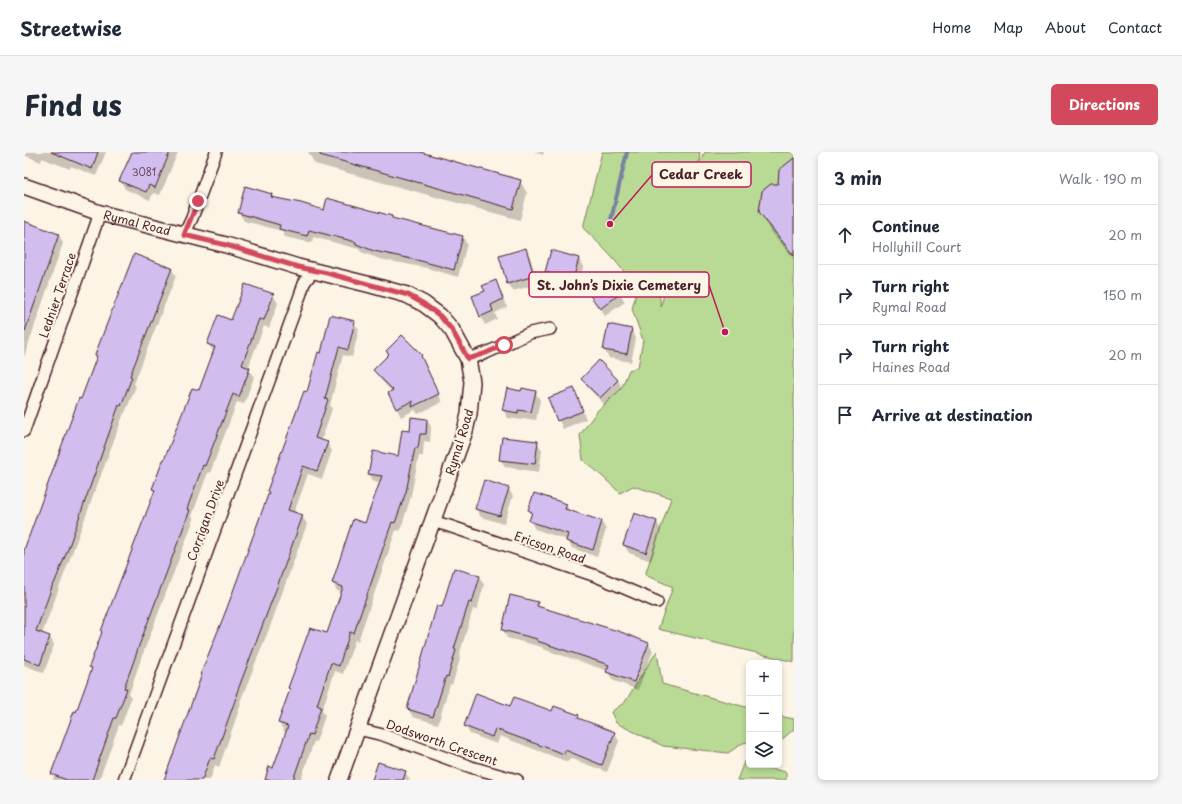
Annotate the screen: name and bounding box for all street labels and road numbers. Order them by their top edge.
street label: Rymal Road [102,205,173,240]
street label: Lednier Terrace [34,250,80,340]
street label: Rymal Road [440,406,478,478]
street label: Corrigan Drive [182,477,228,563]
street label: Ericson Road [512,526,588,568]
street label: Dodsworth Crescent [384,714,500,770]

